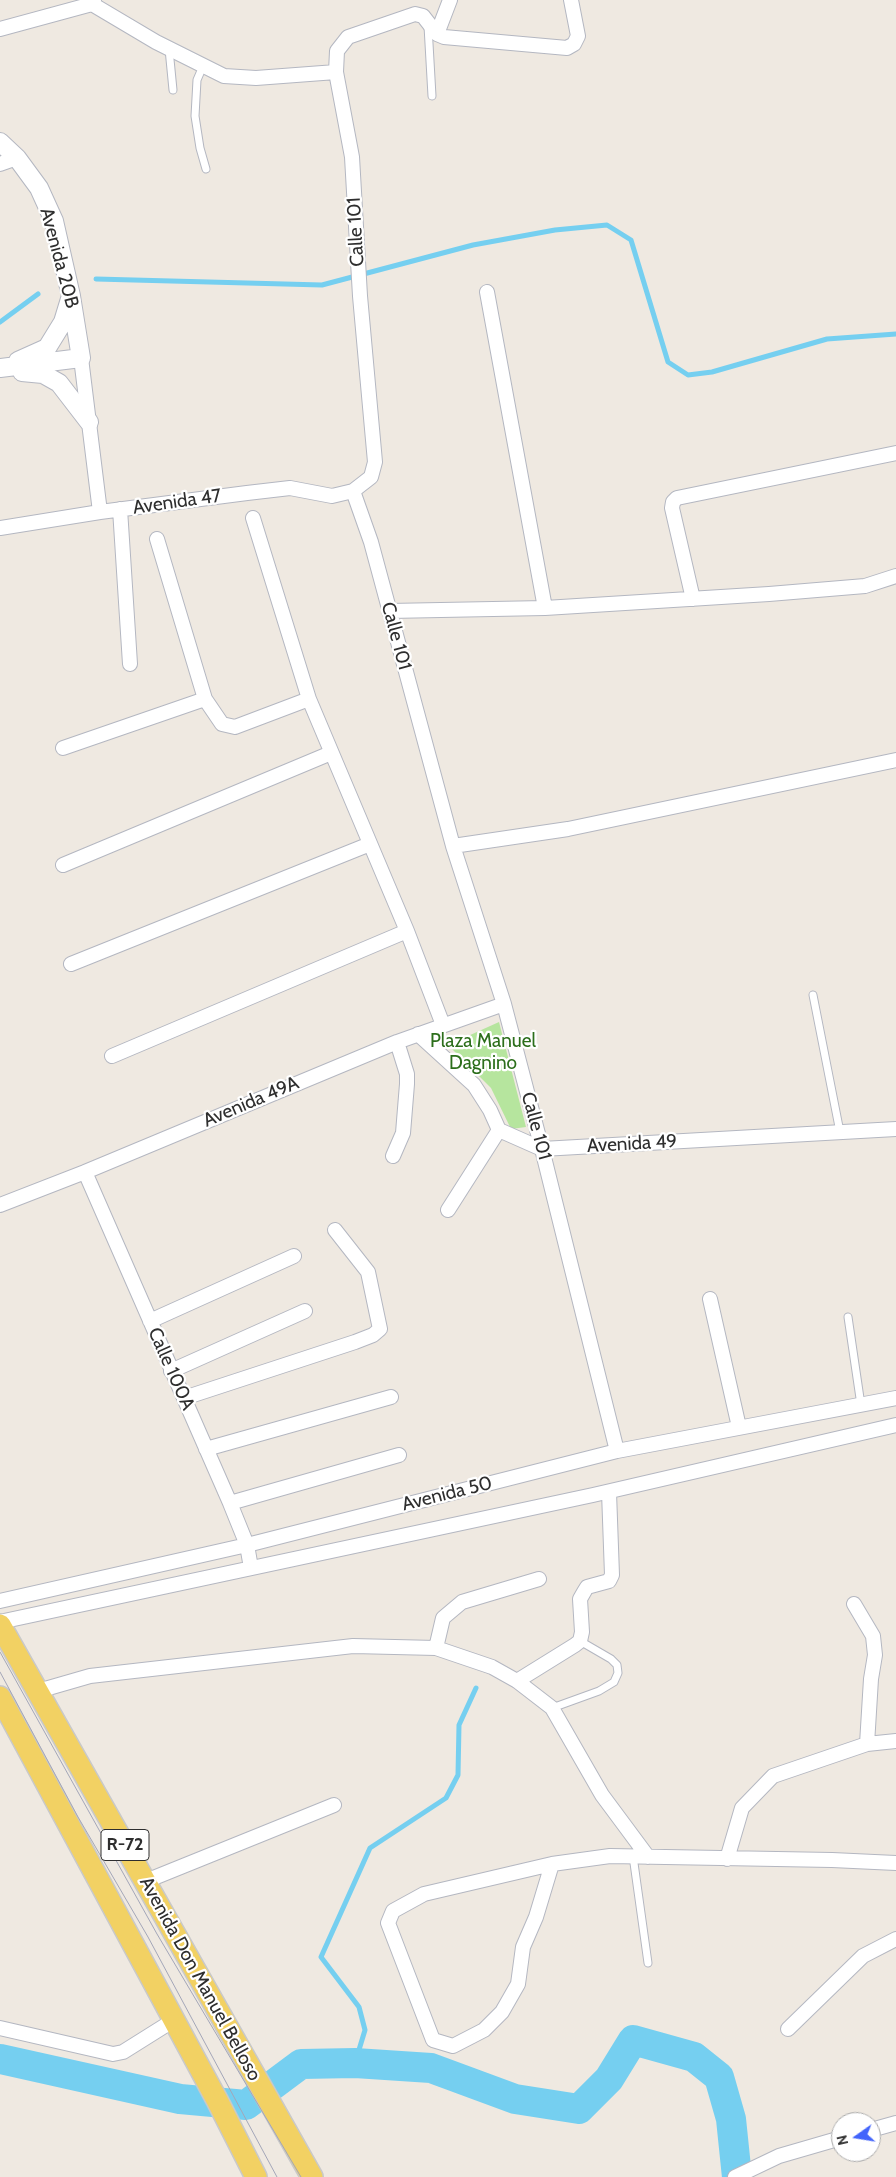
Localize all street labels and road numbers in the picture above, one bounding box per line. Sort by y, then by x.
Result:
street label: Calle 101 [343,197,369,267]
street label: Avenida 20B [35,205,83,311]
street label: Avenida 47 [131,485,223,519]
street label: Calle 101 [376,600,416,672]
street label: Avenida 49A [200,1072,302,1132]
street label: Calle 101 [516,1090,556,1162]
street label: Avenida 49 [586,1130,678,1158]
street label: Calle 100A [143,1324,199,1414]
street label: Avenida 50 [400,1472,494,1516]
road number: R-72 [101,1830,149,1860]
street label: Avenida Don Manuel Belloso [134,1873,266,2085]

